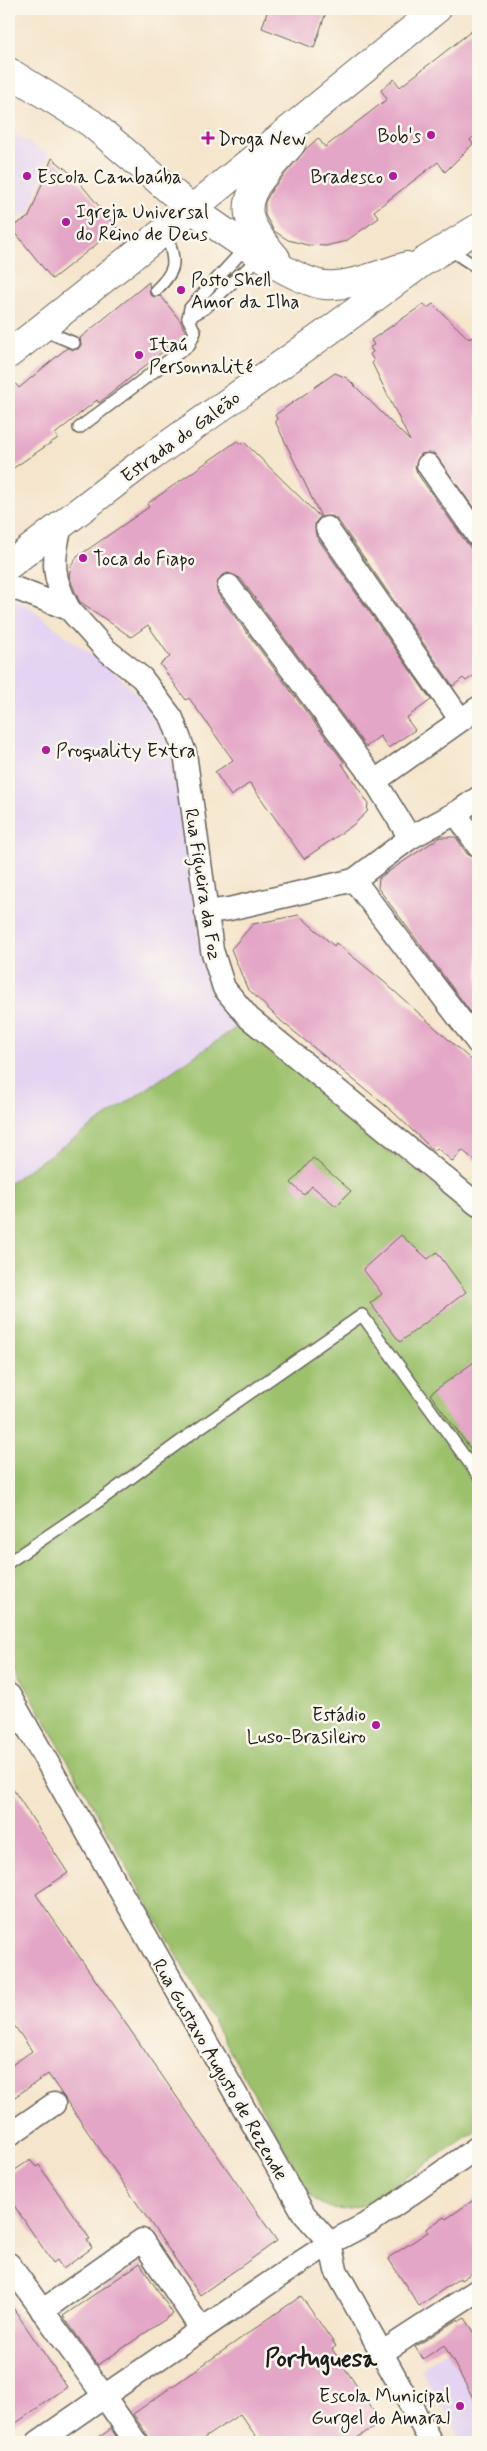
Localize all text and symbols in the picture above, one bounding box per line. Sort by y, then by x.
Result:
place label: Bob's [378,124,422,149]
place label: Droga New [218,127,306,153]
marker: Bob's [425,129,437,141]
marker: Droga New [202,132,214,144]
place label: Escola Cambaúba [37,165,182,190]
place label: Bradesco [310,165,383,190]
marker: Escola Cambaúba [21,170,33,182]
marker: Bradesco [387,170,399,182]
place label: Igreja Universal do Reino de Deus [76,200,209,247]
marker: Igreja Universal do Reino de Deus [60,216,72,228]
place label: Posto Shell Amor da Ilha [191,268,300,315]
marker: Posto Shell Amor da Ilha [175,284,187,296]
place label: Itaú Personnalité [149,333,253,380]
marker: Itaú Personnalité [133,349,145,361]
street label: Estrada do Galeão [116,386,245,489]
place label: Toca do Fiapo [93,547,195,572]
marker: Toca do Fiapo [77,552,89,564]
place label: Proquality Extra [56,739,196,764]
marker: Proquality Extra [40,744,52,756]
street label: Rua Figueira da Foz [175,807,227,962]
place label: Estádio Luso-Brasileiro [247,1703,366,1750]
marker: Estádio Luso-Brasileiro [370,1719,382,1731]
street label: Rua Gustavo Augusto de Rezende [145,1955,293,2185]
district label: Portuguesa [265,2344,378,2376]
place label: Escola Municipal Gurgel do Amaral [311,2384,450,2433]
marker: Escola Municipal Gurgel do Amaral [454,2400,466,2412]

